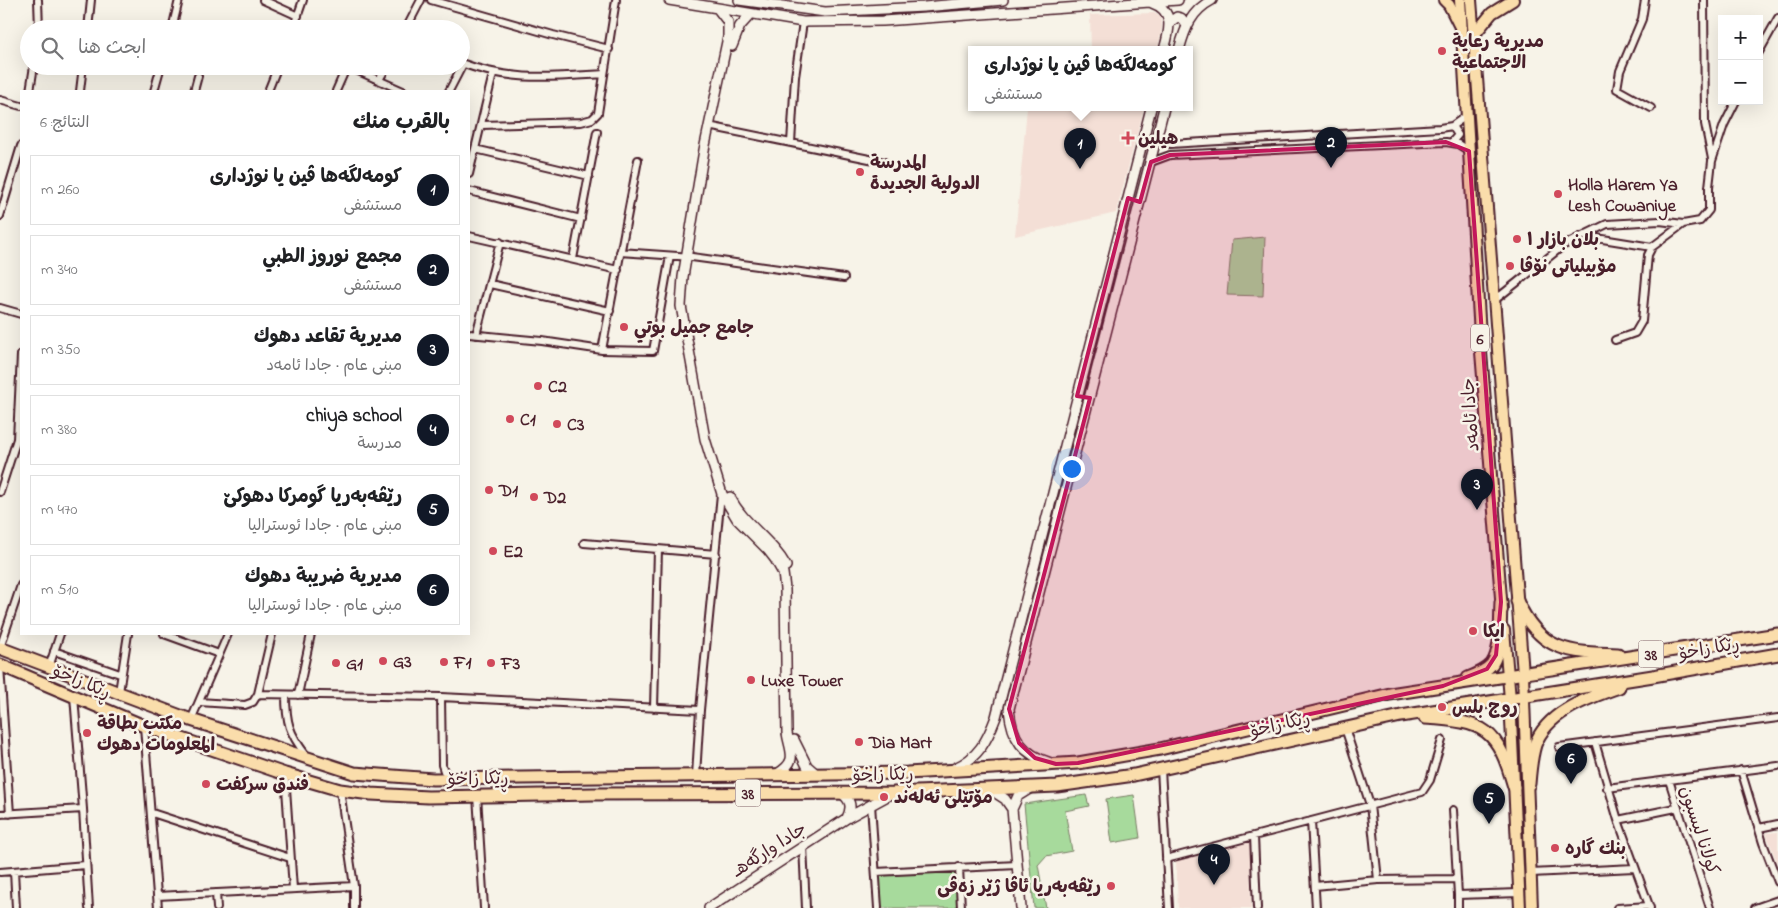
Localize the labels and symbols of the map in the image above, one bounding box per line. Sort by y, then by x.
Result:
place label: مديرية رعاية الاجتماعية [1452,30,1544,77]
marker: مديرية رعاية الاجتماعية [1436,45,1448,57]
place label: هيلين [1138,127,1179,153]
pin: 2 [1315,127,1347,168]
pin: 1 [1064,128,1096,169]
marker: هيلين [1122,132,1134,144]
place label: المدرسة الدولية الجديدة [870,151,980,198]
marker: المدرسة الدولية الجديدة [854,166,866,178]
place label: Holla Harem Ya Lesh Cowaniye [1568,173,1678,221]
marker: Holla Harem Ya Lesh Cowaniye [1552,188,1564,200]
place label: بلان بازار ١ [1527,228,1599,254]
marker: بلان بازار ١ [1511,233,1523,245]
place label: مۆبیلیاتی نۆڤا [1520,255,1617,281]
marker: مۆبیلیاتی نۆڤا [1504,260,1516,272]
place label: جامع جميل بوتي [634,316,754,343]
marker: جامع جميل بوتي [618,321,630,333]
road number: 6 [1471,324,1489,352]
place label: C2 [548,375,567,401]
street label: جادا ئامەد [1456,377,1488,453]
marker: C2 [532,380,544,392]
place label: C1 [520,408,536,434]
marker: C1 [504,413,516,425]
place label: C3 [567,413,585,439]
marker: C3 [551,418,563,430]
your location [1059,456,1085,482]
pin: 3 [1461,469,1493,510]
place label: D1 [498,479,518,505]
marker: D1 [483,484,495,496]
place label: D2 [543,486,566,512]
marker: D2 [528,491,540,503]
place label: E2 [503,540,523,566]
marker: E2 [487,545,499,557]
place label: ايكا [1483,620,1505,646]
marker: ايكا [1467,625,1479,637]
street label: ڕێکا زاخۆ [1675,632,1742,668]
road number: 38 [1638,641,1664,668]
place label: G3 [393,650,412,676]
place label: F1 [453,651,472,677]
place label: G1 [346,652,363,678]
place label: F3 [500,652,521,678]
marker: G3 [377,655,389,667]
marker: F1 [438,656,450,668]
marker: G1 [330,657,342,669]
marker: F3 [485,657,497,669]
street label: ڕێکا زاخۆ [46,658,114,707]
place label: Luxe Tower [761,669,843,695]
marker: Luxe Tower [745,674,757,686]
place label: روج بلس [1452,696,1518,722]
marker: روج بلس [1436,701,1448,713]
street label: ڕێکا زاخۆ [1246,706,1313,746]
place label: مكتب بطاقة المعلومات دهوك [97,712,215,759]
marker: مكتب بطاقة المعلومات دهوك [81,727,93,739]
place label: Dia Mart [868,731,933,757]
marker: Dia Mart [853,736,865,748]
pin: 6 [1555,743,1587,784]
street label: ڕێکا زاخۆ [850,762,914,790]
street label: ڕێکا زاخۆ [445,766,509,794]
place label: فندق سركفت [216,773,309,799]
marker: فندق سركفت [200,778,212,790]
road number: 38 [736,780,760,806]
pin: 5 [1473,783,1505,824]
street label: كولانا ليسبون [1672,783,1725,879]
place label: مۆتێلی ئەلەند [894,786,993,812]
marker: مۆتێلی ئەلەند [878,791,890,803]
street label: جادا وارگه‌هـ [727,817,813,885]
place label: بنك گاره [1565,837,1626,863]
marker: بنك گاره [1549,842,1561,854]
pin: 4 [1198,844,1230,885]
place label: رێڤەبەریا ئاڤا ژێر زەڤی [937,875,1101,901]
marker: رێڤەبەریا ئاڤا ژێر زەڤی [1105,880,1117,892]

